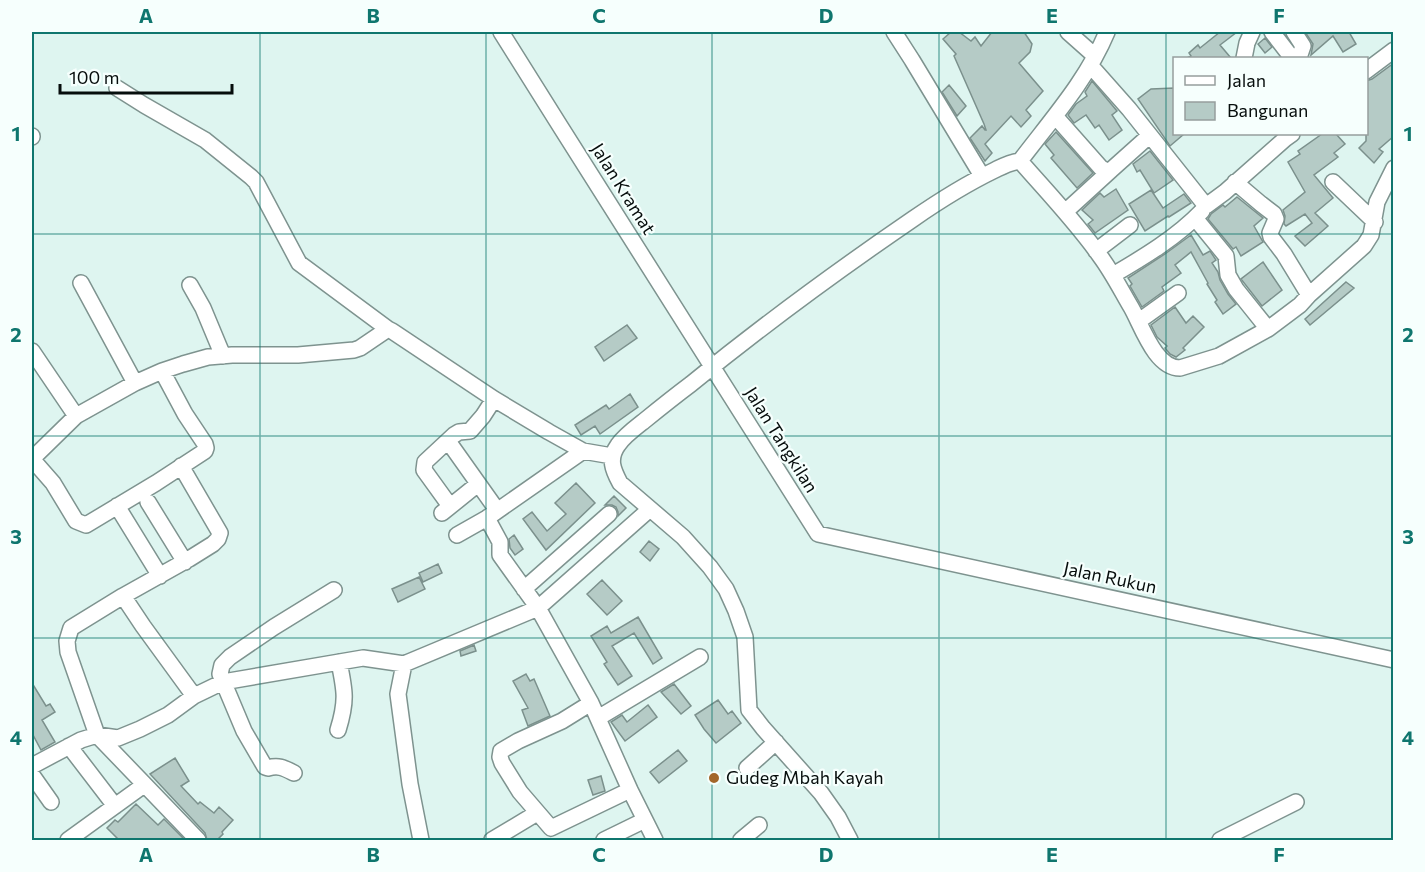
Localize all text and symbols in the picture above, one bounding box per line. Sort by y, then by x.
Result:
text: A [139,3,153,27]
text: B [366,3,380,27]
text: C [592,3,606,27]
text: D [819,3,833,27]
text: E [1046,3,1058,27]
text: F [1273,3,1285,27]
scale bar [60,57,232,95]
legend [1173,57,1368,135]
text: 100 m [69,66,119,88]
text: Jalan [1227,69,1266,91]
text: Bangunan [1227,99,1308,121]
text: 1 [11,121,21,145]
text: 1 [1403,121,1413,145]
street label: Jalan Kramat [587,139,661,238]
text: 2 [10,322,22,346]
text: 2 [1402,322,1414,346]
street label: Jalan Tangkilan [741,383,823,496]
text: 3 [10,524,22,548]
text: 3 [1402,524,1414,548]
street label: Jalan Rukun [1062,556,1159,598]
text: 4 [10,725,22,749]
text: 4 [1402,725,1414,749]
place label: Gudeg Mbah Kayah [726,766,884,788]
marker: Gudeg Mbah Kayah [707,771,721,785]
text: A [139,842,153,866]
text: B [366,842,380,866]
text: C [592,842,606,866]
text: D [819,842,833,866]
text: E [1046,842,1058,866]
text: F [1273,842,1285,866]

